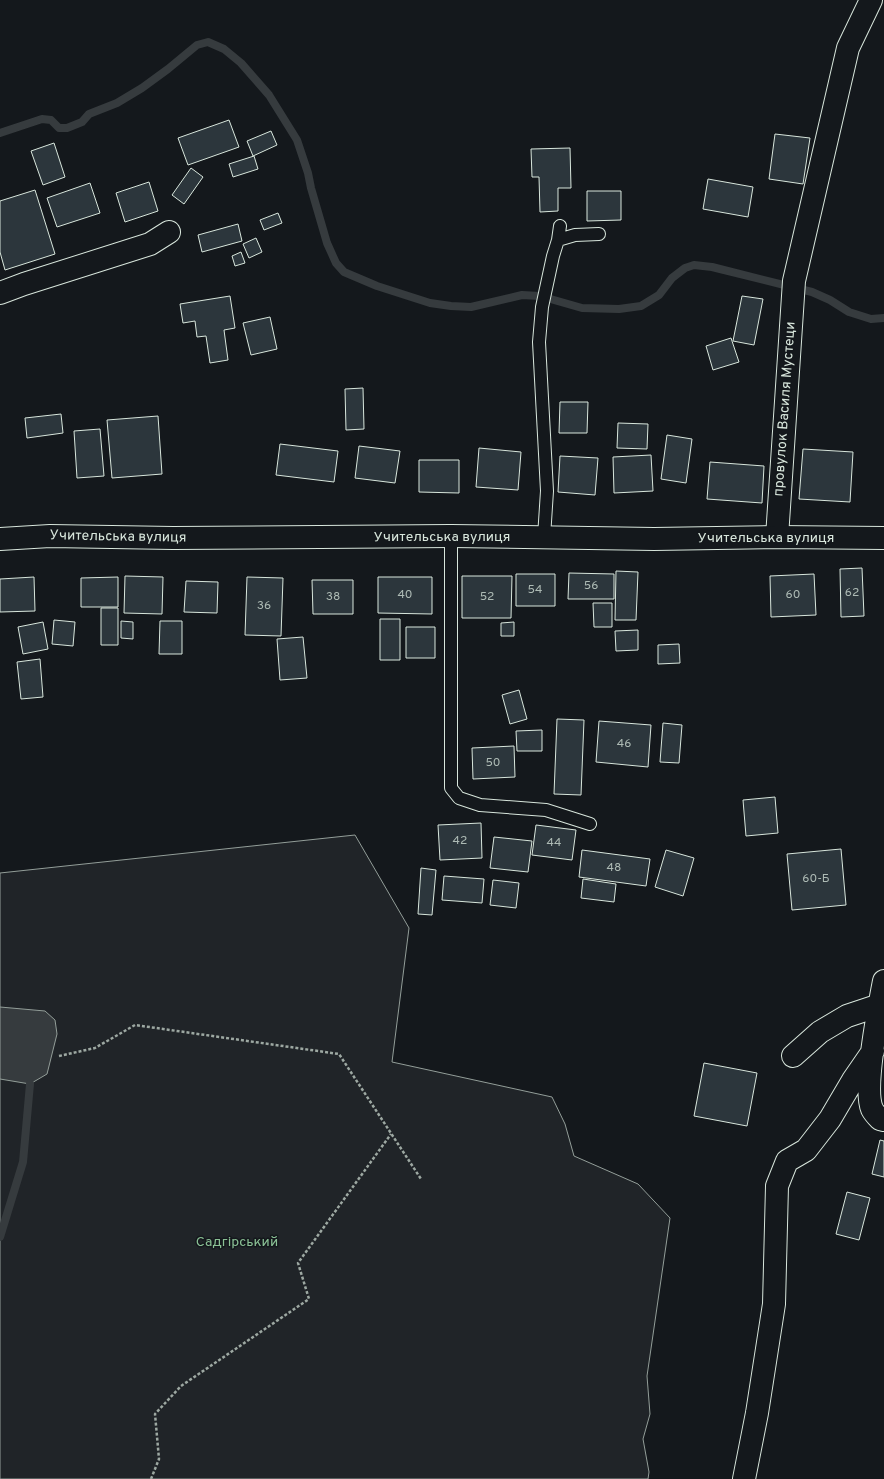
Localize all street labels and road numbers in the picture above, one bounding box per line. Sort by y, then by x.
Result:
street label: провулок Василя Мустеци [770,321,800,497]
street label: Учительська вулиця [49,527,187,547]
street label: Учительська вулиця [374,529,510,546]
street label: Учительська вулиця [698,530,834,547]

